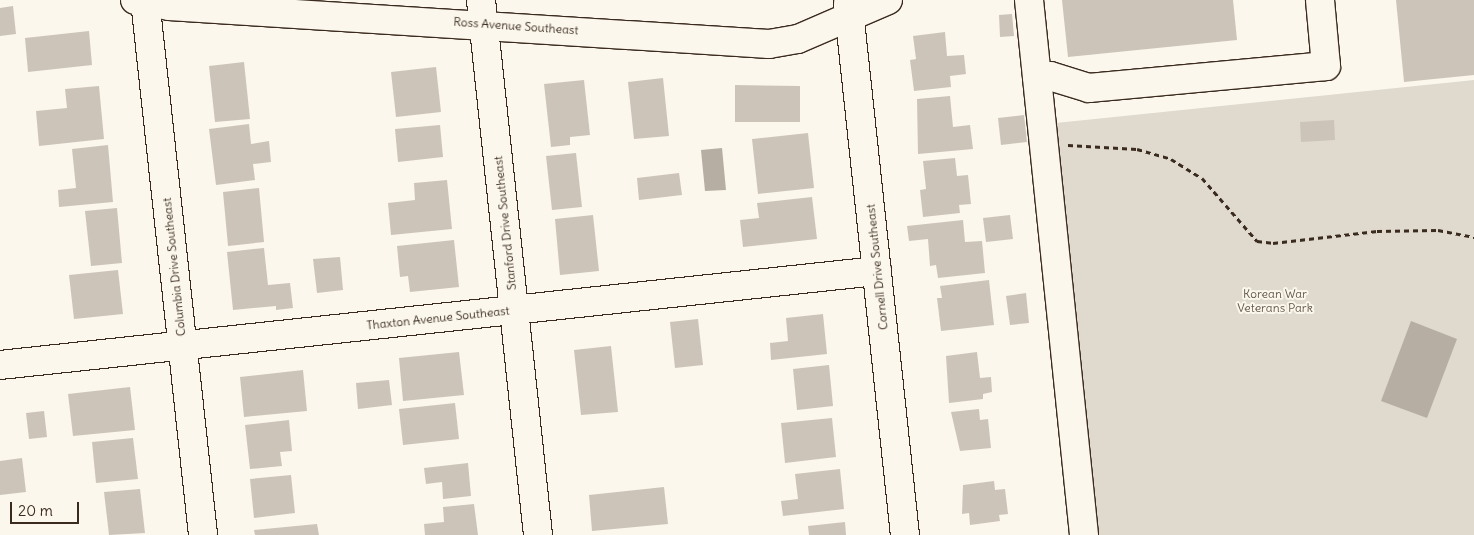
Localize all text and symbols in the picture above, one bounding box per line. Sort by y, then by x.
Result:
street label: Ross Avenue Southeast [453,14,579,38]
street label: Stanford Drive Southeast [491,155,519,291]
street label: Columbia Drive Southeast [160,197,188,337]
street label: Cornell Drive Southeast [863,203,891,331]
park label: Korean War Veterans Park [1237,287,1313,315]
street label: Thaxton Avenue Southeast [366,303,510,333]
scale bar [12,492,81,524]
text: 20 m [18,501,53,520]

